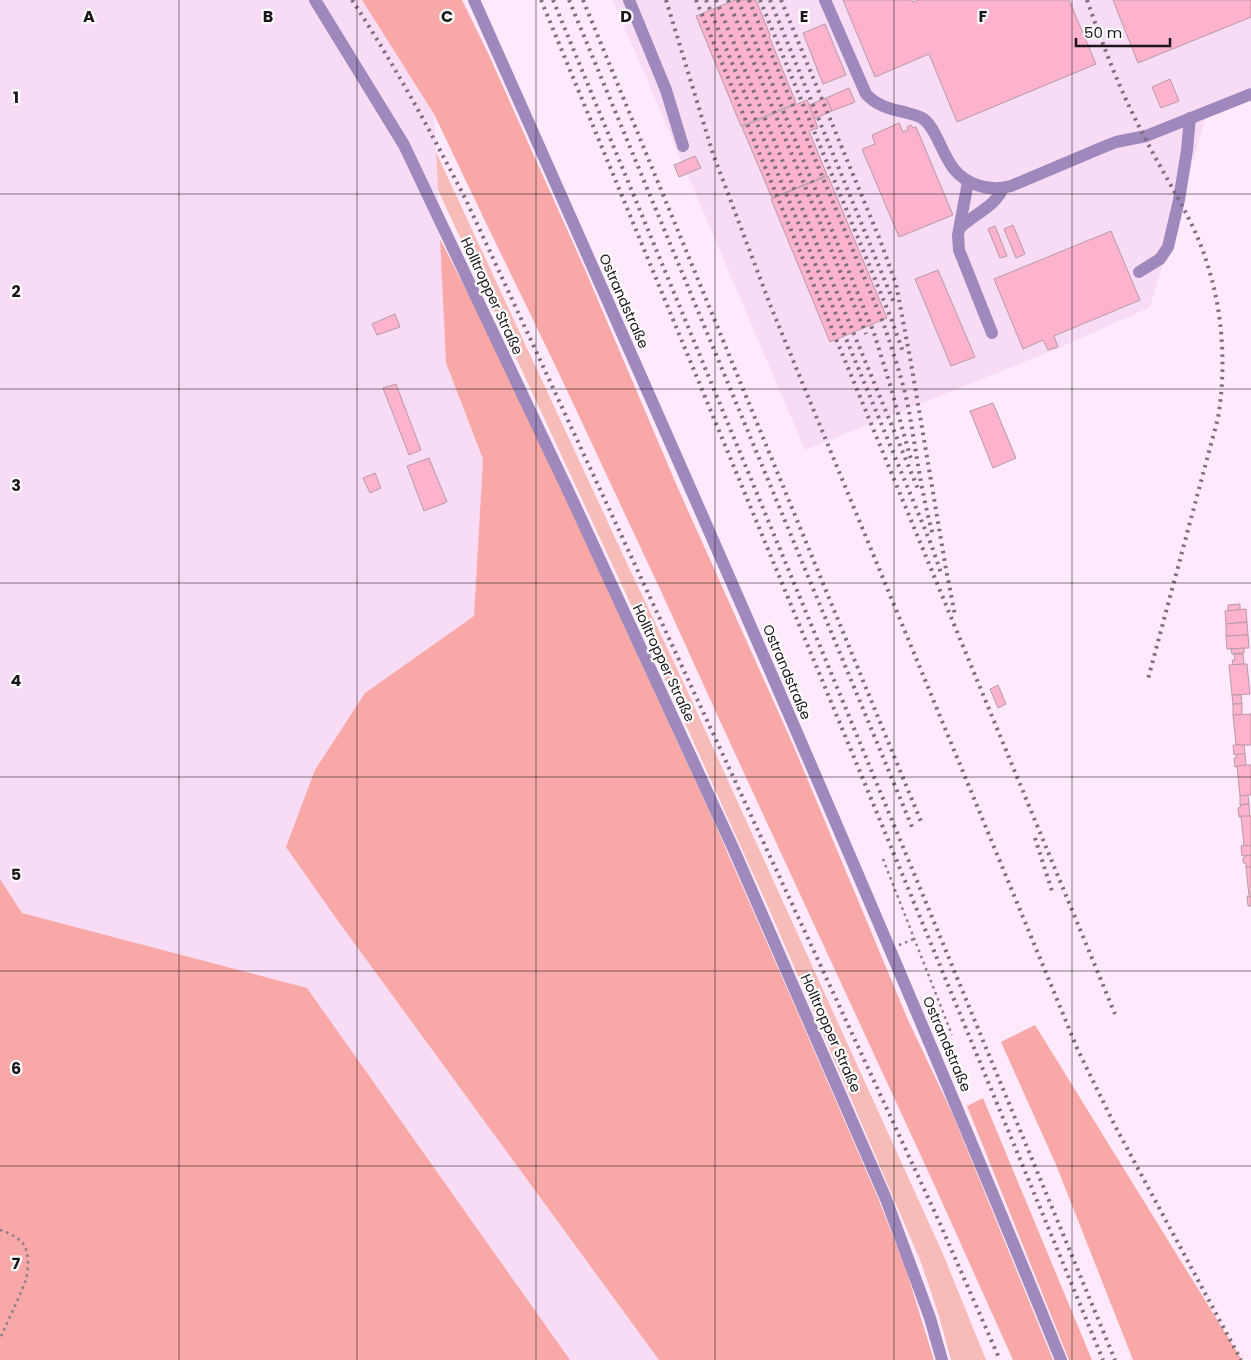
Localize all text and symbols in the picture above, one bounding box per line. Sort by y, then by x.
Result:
text: A [83,5,95,28]
text: B [263,5,273,28]
text: C [441,5,453,28]
text: D [620,5,632,28]
text: E [800,5,808,28]
text: F [979,5,988,28]
scale bar [1076,15,1170,47]
text: 50 m [1084,22,1122,43]
text: 1 [13,86,19,109]
street label: Holltropper Straße [456,234,528,358]
street label: Ostrandstraße [594,250,654,352]
text: 2 [11,280,21,303]
text: 3 [11,474,21,497]
street label: Holltropper Straße [628,601,700,725]
street label: Ostrandstraße [758,621,816,723]
text: 4 [11,669,22,692]
text: 5 [11,863,21,886]
street label: Holltropper Straße [796,971,866,1096]
street label: Ostrandstraße [918,993,976,1095]
text: 6 [11,1057,21,1080]
text: 7 [12,1252,21,1275]

